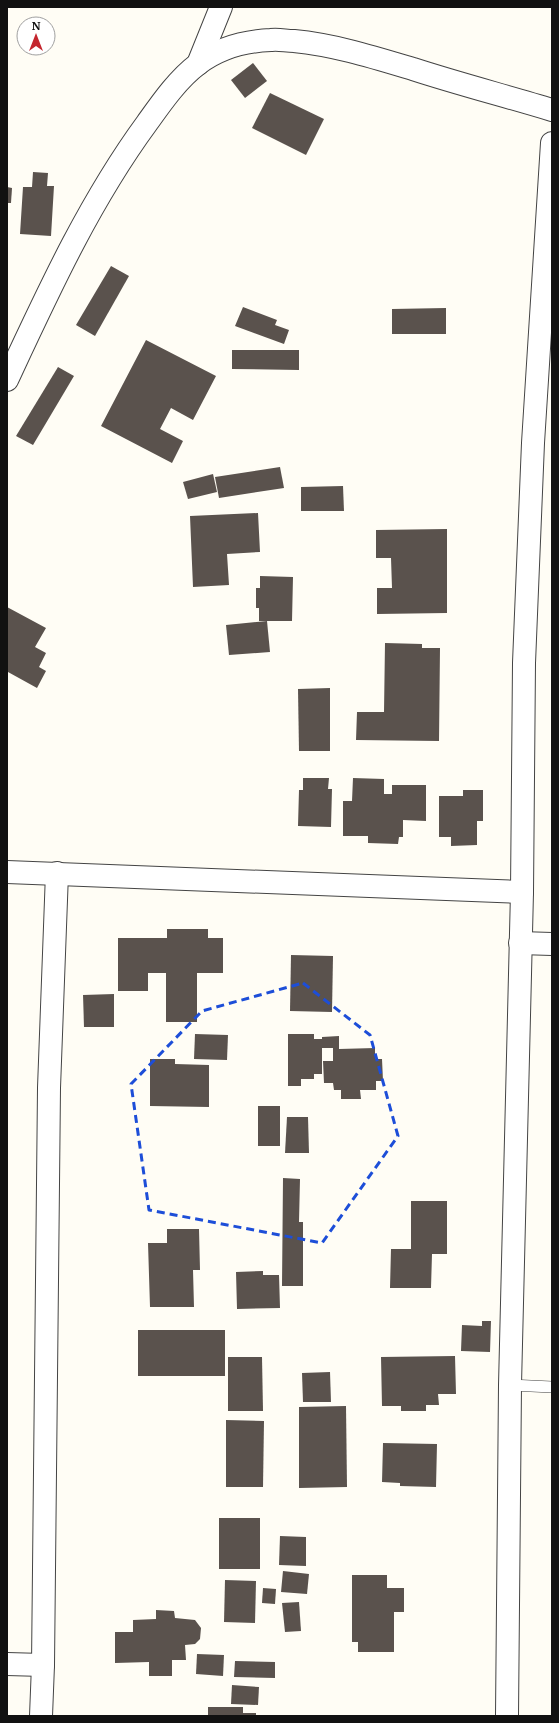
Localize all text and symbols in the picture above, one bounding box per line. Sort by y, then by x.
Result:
north arrow [16,16,56,56]
text: N [32,19,41,33]

